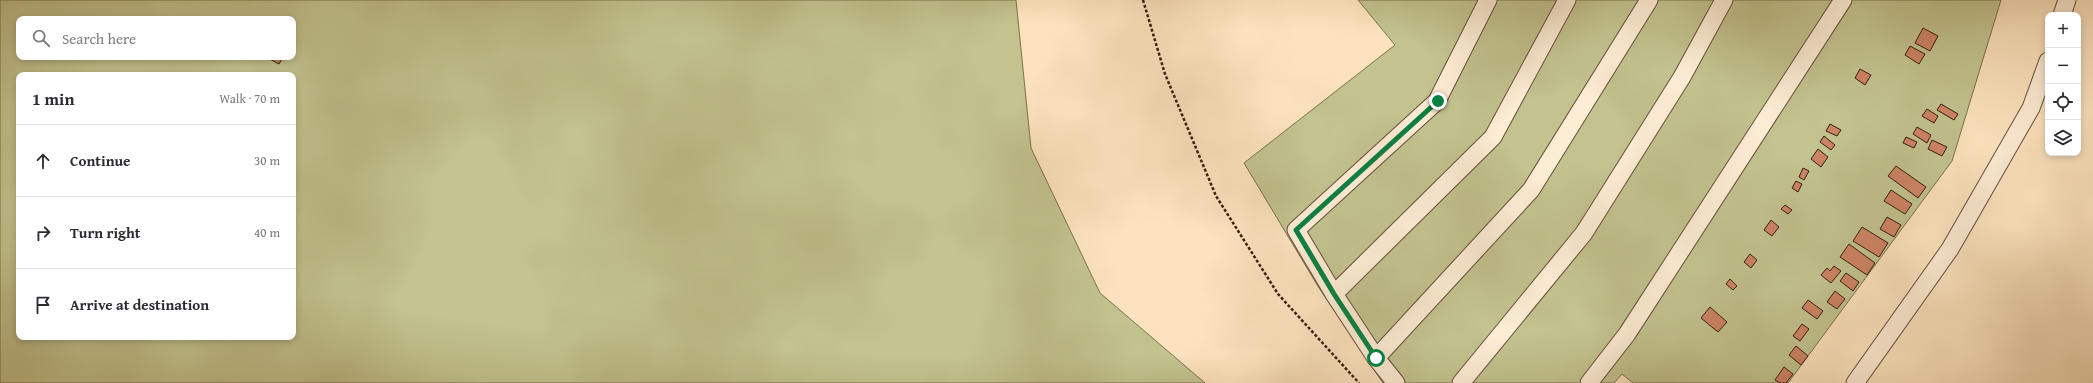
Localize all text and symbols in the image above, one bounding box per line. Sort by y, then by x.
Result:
map controls [2045,12,2081,156]
button: + [2045,12,2081,48]
search box [16,16,296,60]
icon: search [30,27,52,49]
text: Search here [62,28,136,49]
button: − [2045,48,2081,84]
button: locate [2045,84,2081,120]
text: 1 min [32,86,74,111]
text: Walk · 70 m [219,89,280,108]
route end [1429,92,1447,110]
button: layers [2045,120,2081,156]
icon: ahead [32,150,54,172]
text: Continue [70,150,131,171]
text: 30 m [254,151,280,170]
icon: right [32,222,54,244]
text: Turn right [70,222,141,243]
text: 40 m [254,223,280,242]
icon: arrive [32,294,54,316]
text: Arrive at destination [70,294,209,315]
route start [1367,349,1385,367]

